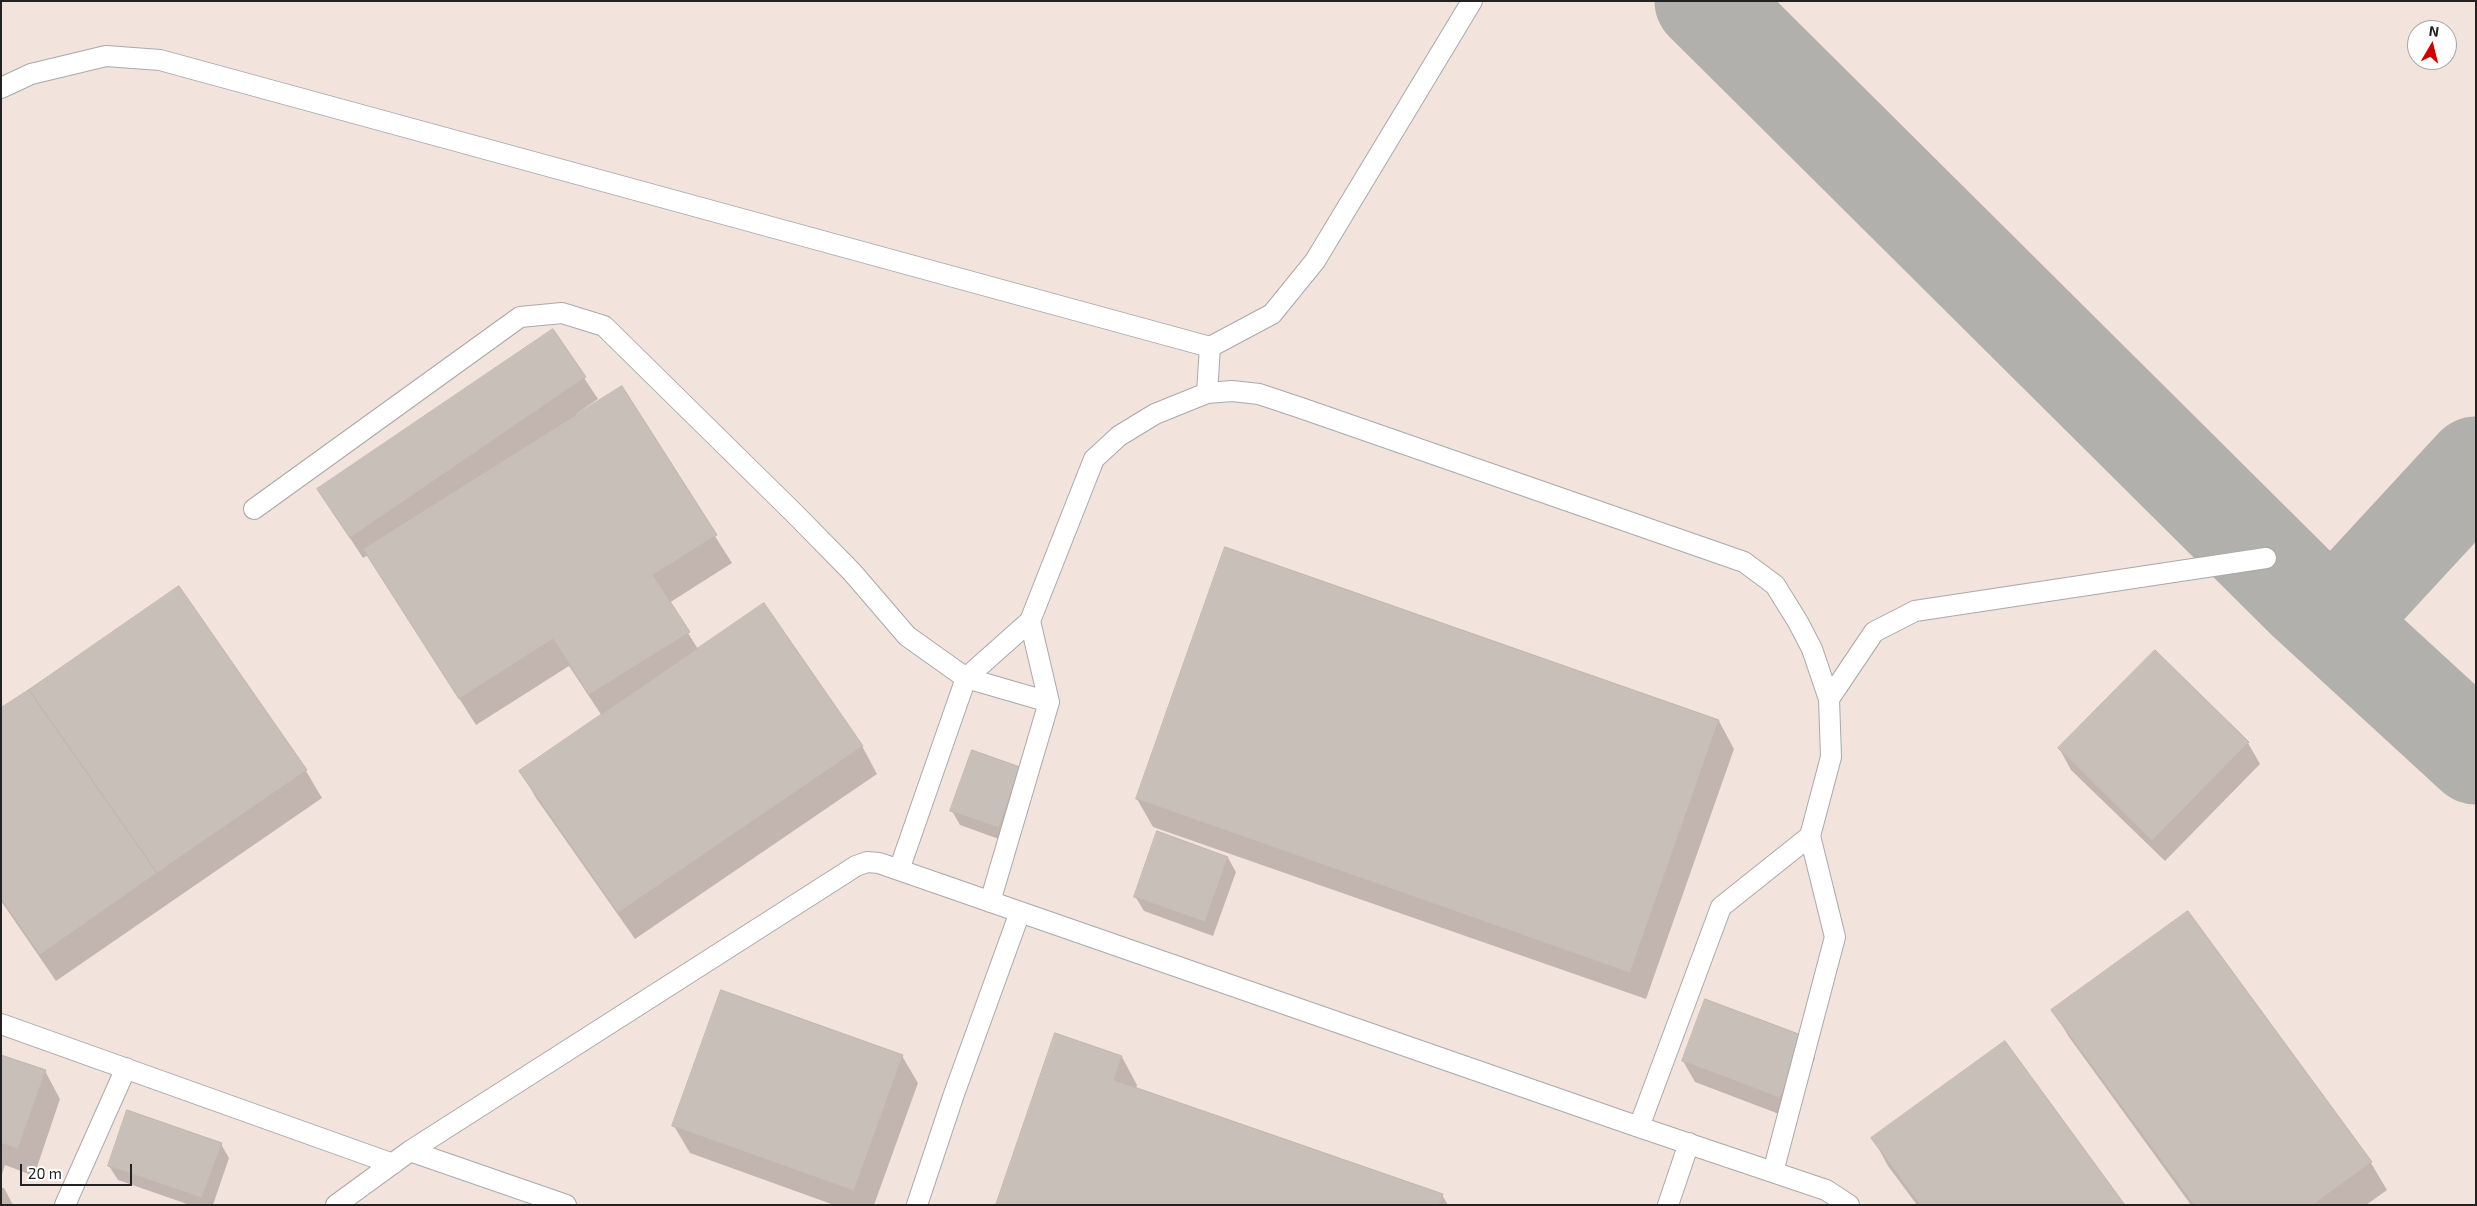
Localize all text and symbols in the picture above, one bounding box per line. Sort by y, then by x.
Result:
north arrow [2407,20,2457,70]
text: N [2428,22,2440,40]
scale bar [22,1154,135,1186]
text: 20 m [28,1164,62,1182]

